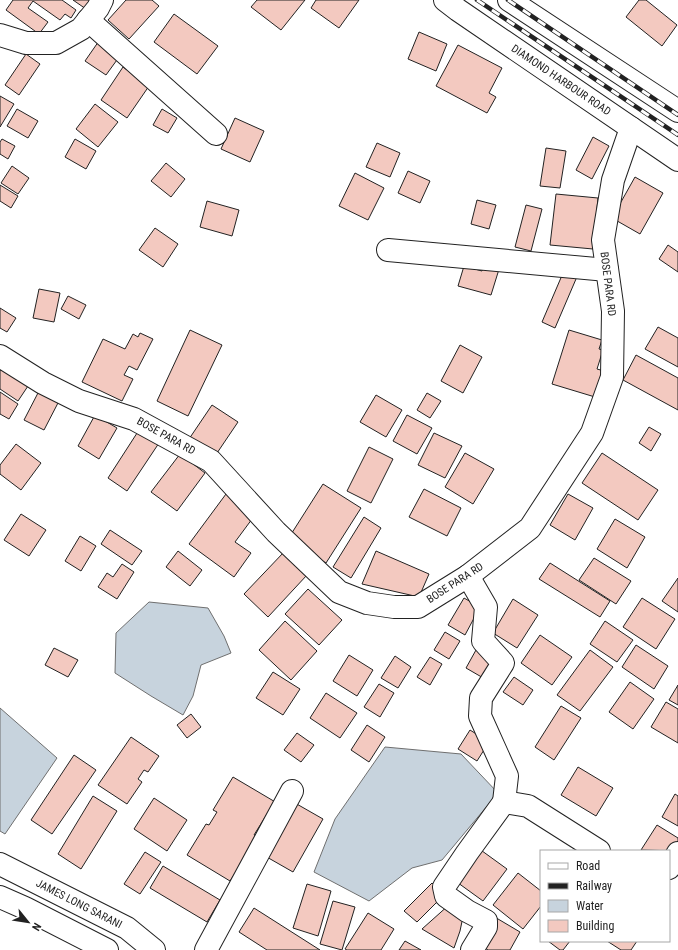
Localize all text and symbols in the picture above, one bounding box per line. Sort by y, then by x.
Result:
street label: DIAMOND HARBOUR ROAD [509,42,613,118]
street label: BOSE PARA RD [598,251,618,317]
street label: BOSE PARA RD [134,415,198,457]
street label: BOSE PARA RD [424,560,486,606]
legend [540,850,670,942]
text: Road [576,859,600,873]
street label: JAMES LONG SARANI [34,877,124,931]
text: Railway [576,879,612,893]
text: Water [576,899,604,913]
north arrow [8,902,48,942]
text: Building [576,919,614,933]

